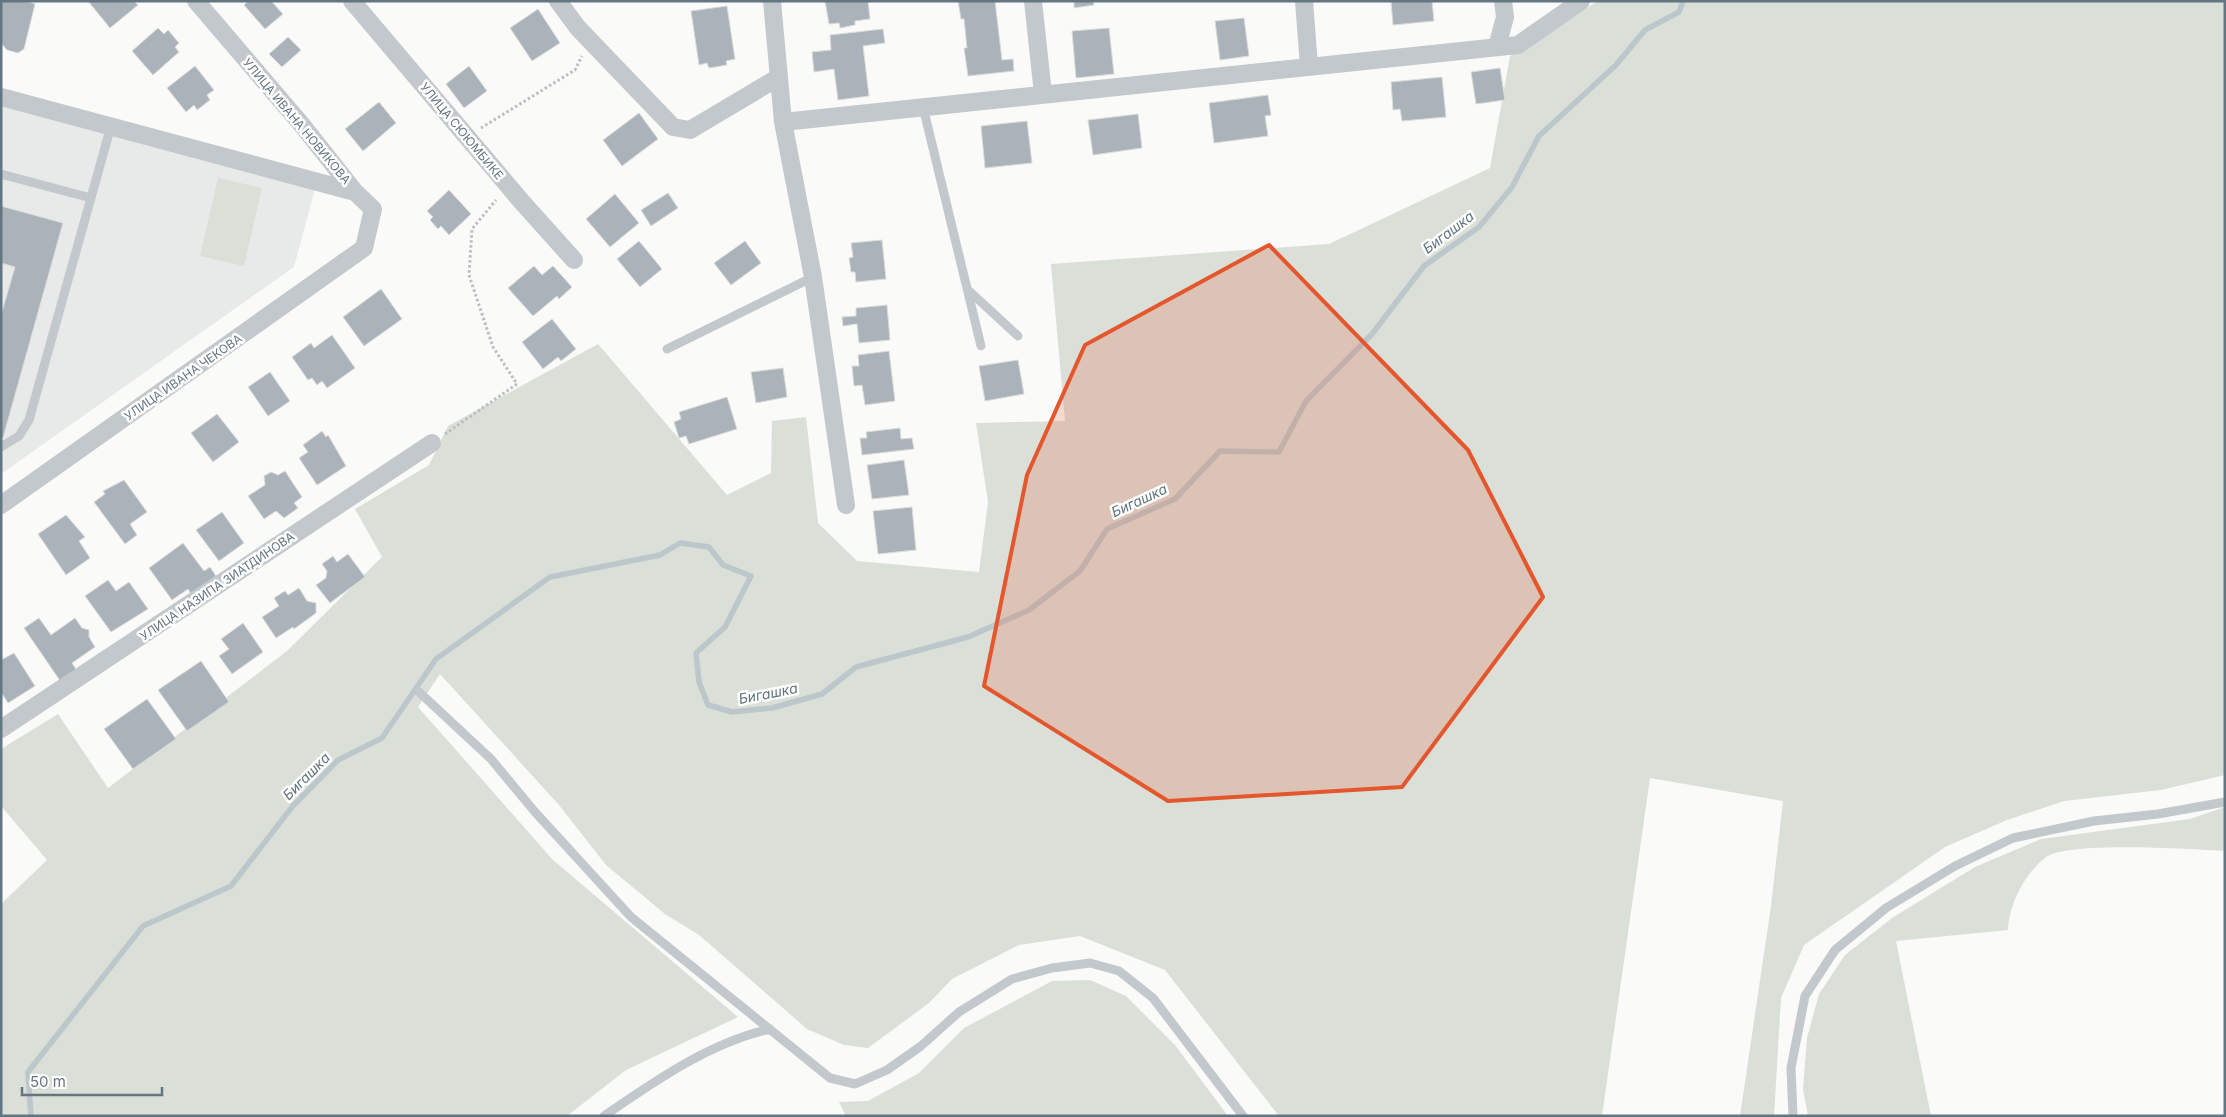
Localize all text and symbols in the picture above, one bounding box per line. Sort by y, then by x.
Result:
street label: УЛИЦА ИВАНА НОВИКОВА [240,55,354,187]
street label: УЛИЦА СЮЮМБИКЕ [417,79,507,183]
water label: Бигашка [1419,207,1477,257]
street label: УЛИЦА ИВАНА ЧЕКОВА [121,331,245,423]
water label: Бигашка [1108,480,1170,520]
street label: УЛИЦА НАЗИПА ЗИАТДИНОВА [137,529,297,643]
water label: Бигашка [737,679,799,707]
water label: Бигашка [279,749,333,803]
scale bar [22,1064,162,1096]
text: 50 m [30,1072,66,1091]

